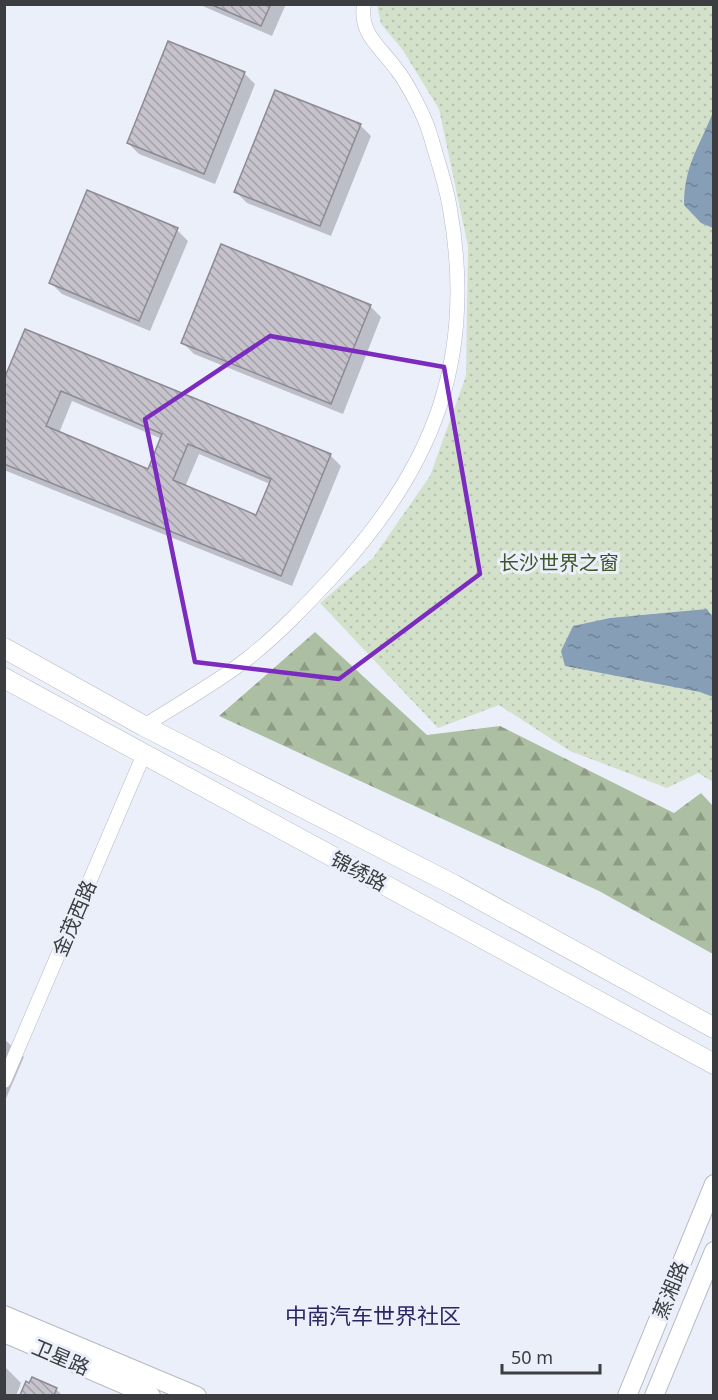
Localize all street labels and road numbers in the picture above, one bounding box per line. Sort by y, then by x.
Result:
street label: 锦绣路 [326,845,392,897]
street label: 金茂西路 [46,876,102,960]
street label: 蒸湘路 [646,1257,694,1323]
street label: 卫星路 [28,1333,94,1381]

